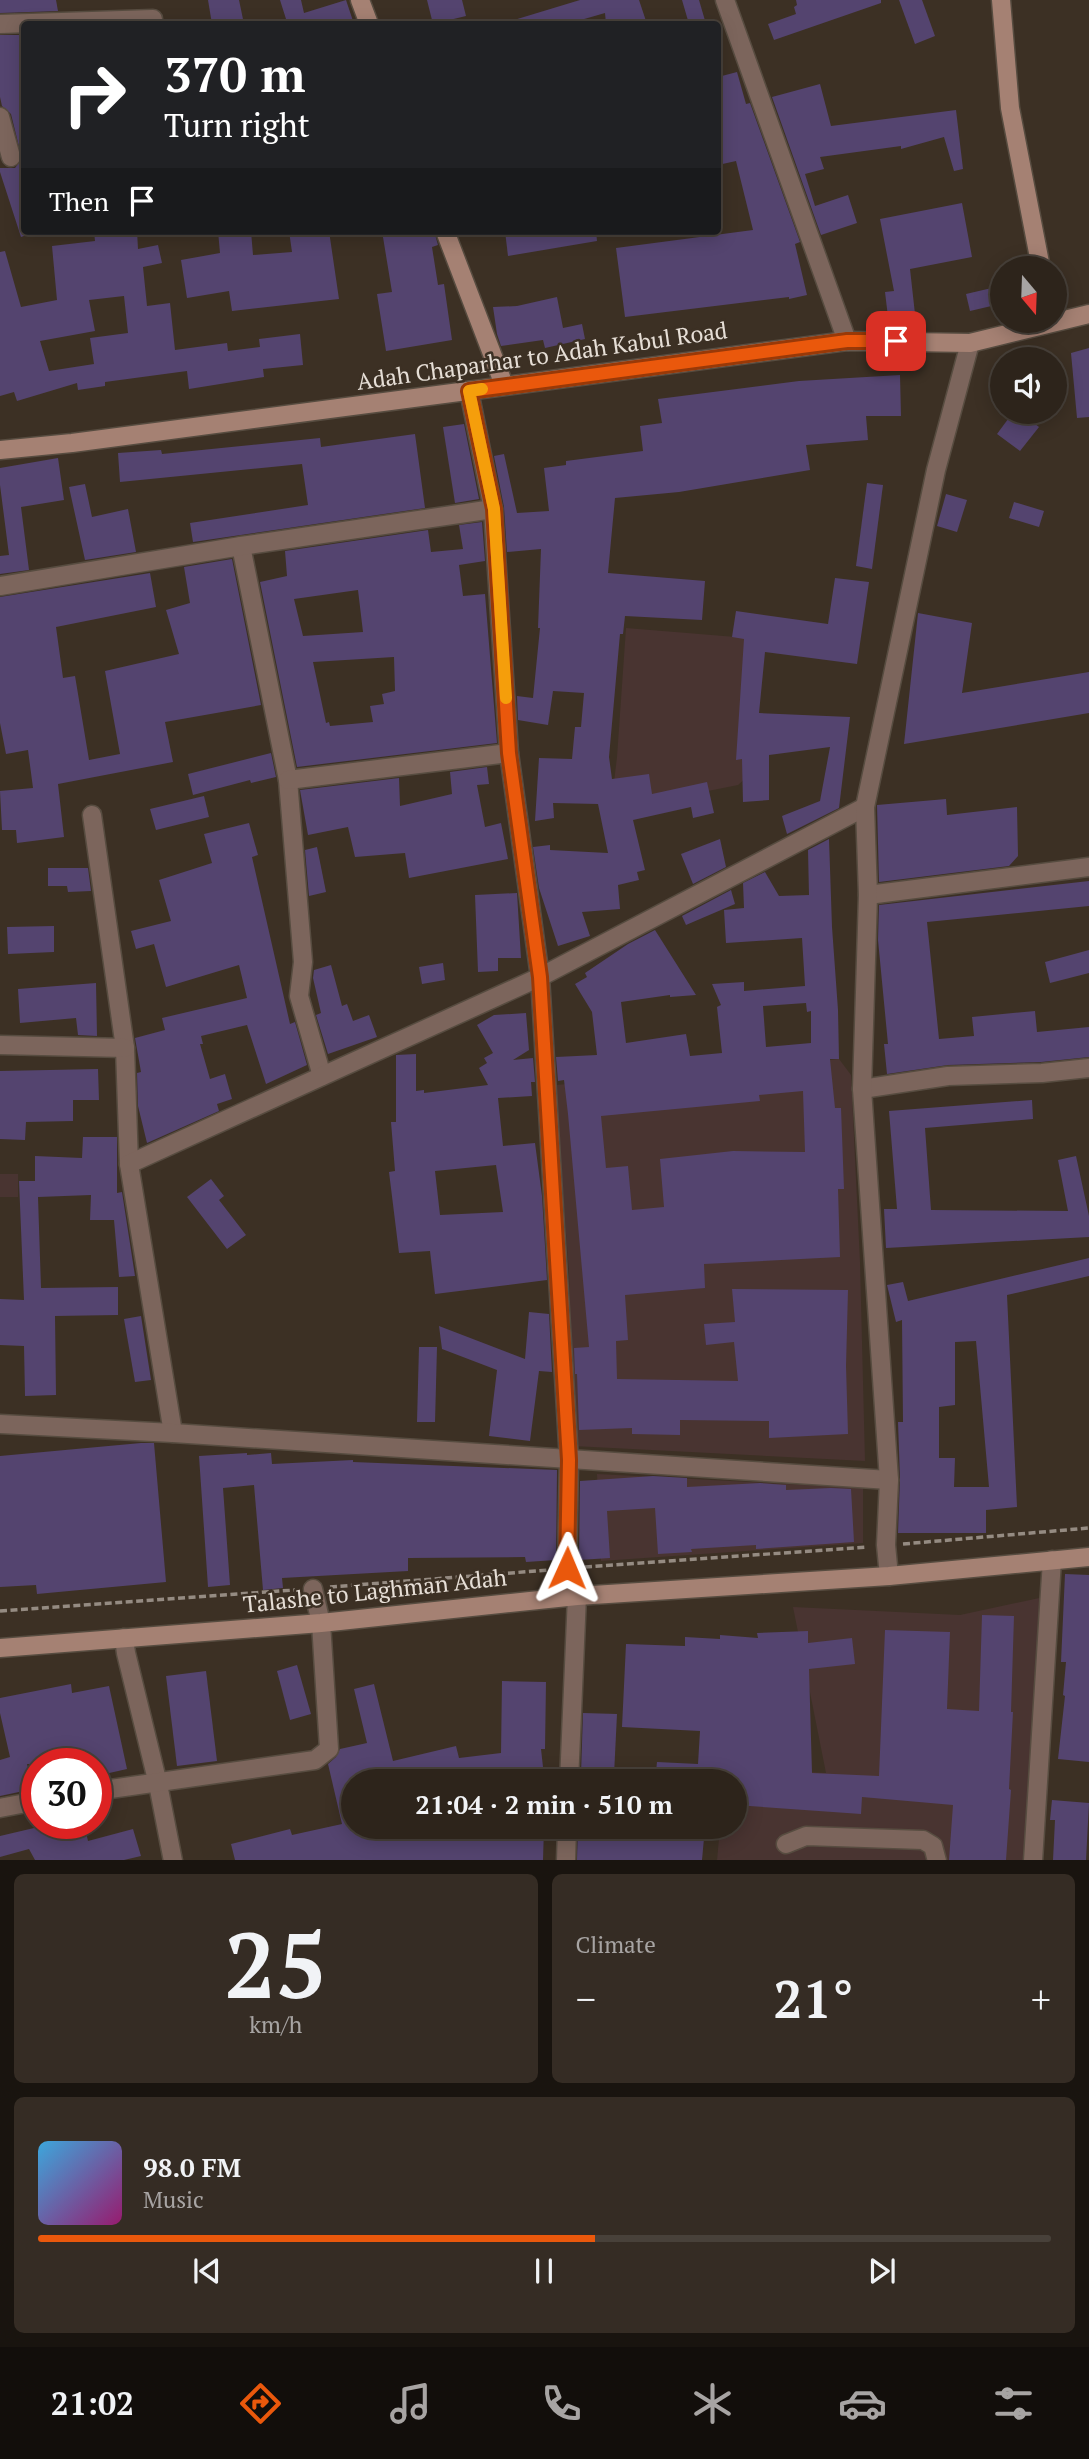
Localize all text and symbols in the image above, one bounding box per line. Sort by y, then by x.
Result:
text: 370 m [164,41,306,106]
icon: right [49,49,140,140]
text: Turn right [164,104,310,146]
icon: arrive [123,182,161,220]
text: Then [49,184,109,218]
north arrow [990,256,1068,332]
map controls [990,256,1067,424]
pin [866,311,926,371]
street label: Adah Chaparhar to Adah Kabul Road [355,314,729,397]
icon: arrive [877,322,915,360]
button: sound [990,347,1067,424]
position arrow [530,1531,604,1605]
street label: Talashe to Laghman Adah [242,1561,509,1620]
speed limit sign: 30 [21,1748,112,1839]
text: 21:04 · 2 min · 510 m [415,1787,673,1821]
text: 25 [224,1903,327,2024]
text: Climate [576,1929,656,1960]
text: 21° [773,1964,853,2033]
text: − [576,1974,596,2024]
text: + [1031,1974,1051,2024]
text: km/h [249,2009,302,2040]
text: 98.0 FM [143,2150,241,2184]
text: Music [143,2184,204,2215]
icon: previous [188,2252,226,2290]
icon: pause [525,2252,563,2290]
icon: next [863,2252,901,2290]
icon: directions [236,2379,285,2428]
icon: music [386,2379,435,2428]
icon: phone [537,2379,586,2428]
icon: climate [688,2379,737,2428]
icon: car [838,2379,887,2428]
icon: filters [989,2379,1038,2428]
text: 21:02 [51,2382,134,2424]

